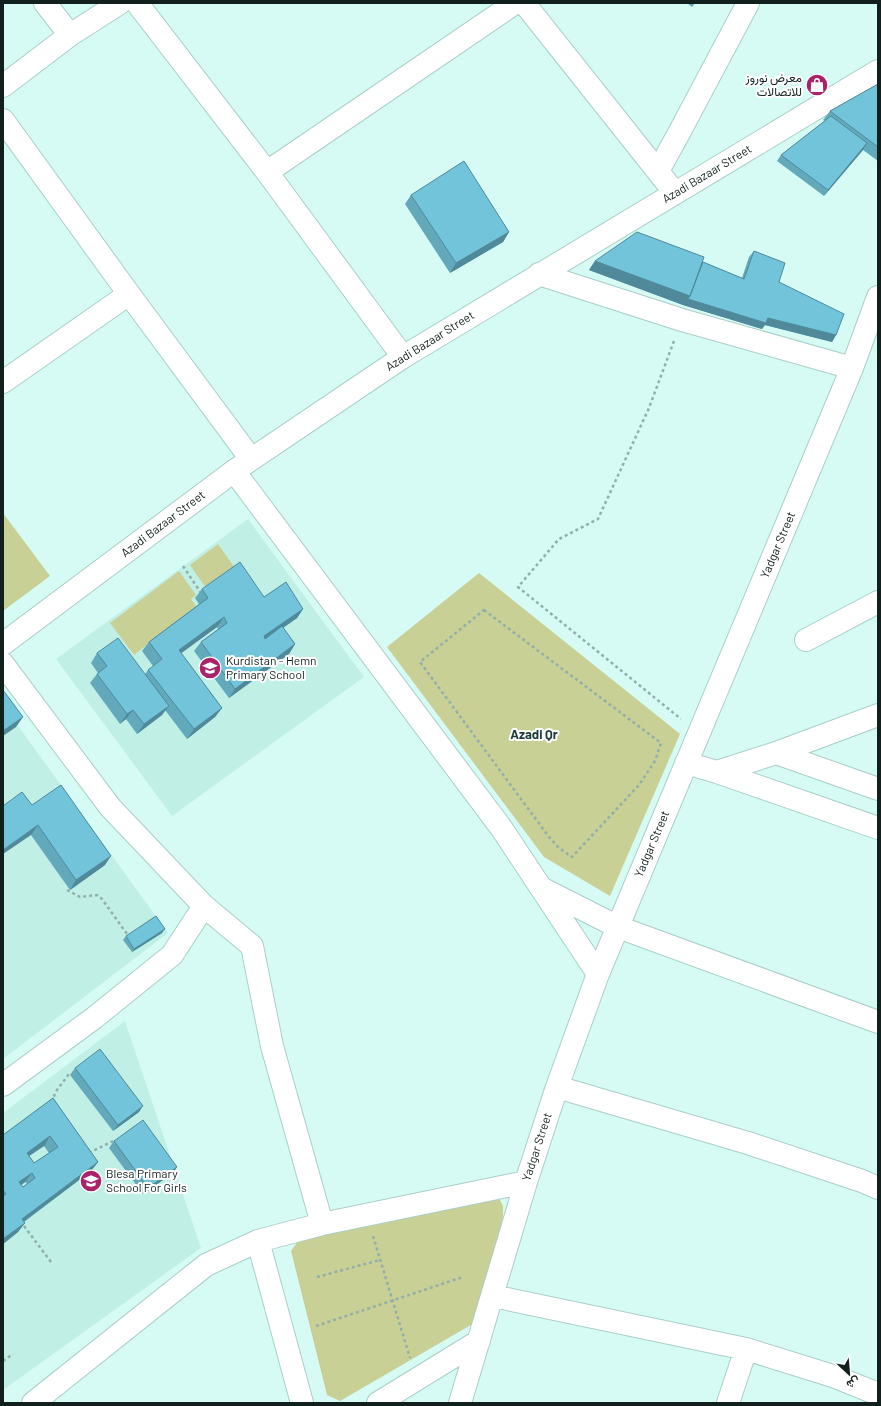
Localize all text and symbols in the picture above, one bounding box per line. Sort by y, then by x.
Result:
place label: معرض نوروز للاتصالات [745,70,802,98]
shop icon: معرض نوروز للاتصالات [804,72,830,98]
street label: Azadi Bazaar Street [659,141,754,205]
street label: Azadi Bazaar Street [383,307,476,373]
street label: Azadi Bazaar Street [118,487,207,559]
street label: Yadgar Street [757,509,797,580]
place label: Kurdistan - Hemn Primary School [226,653,317,681]
school or university icon: Kurdistan - Hemn Primary School [197,655,223,681]
district label: Azadi Qr [510,726,558,742]
street label: Yadgar Street [631,808,671,879]
street label: Yadgar Street [518,1111,554,1183]
place label: Blesa Primary School For Girls [106,1166,187,1194]
school or university icon: Blesa Primary School For Girls [78,1168,104,1194]
north arrow [829,1354,869,1394]
text: ش [844,1374,862,1392]

